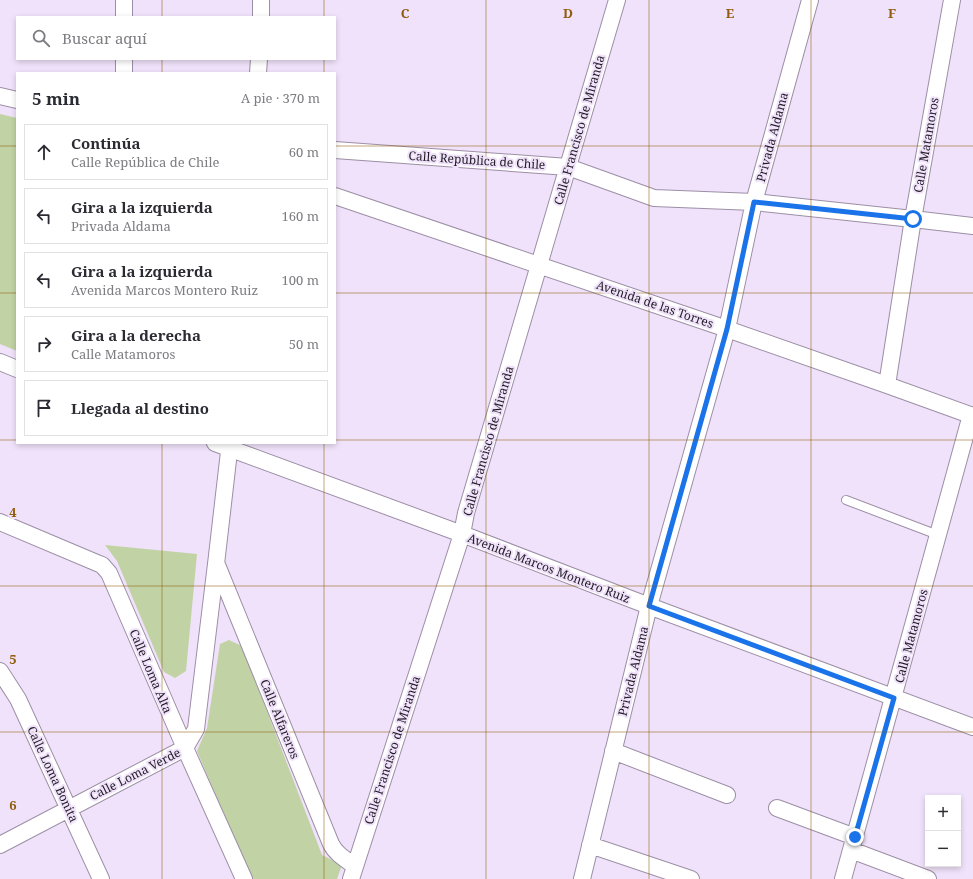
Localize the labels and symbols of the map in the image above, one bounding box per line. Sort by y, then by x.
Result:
text: C [401,4,410,22]
text: D [563,4,573,22]
text: E [726,4,735,22]
text: F [888,4,896,22]
street label: Calle Francisco de Miranda [549,53,609,207]
street label: Privada Aldama [752,90,792,184]
street label: Calle Matamoros [909,96,943,194]
street label: Calle República de Chile [408,147,546,173]
route start [904,210,922,228]
street label: Avenida de las Torres [594,276,716,332]
street label: Calle Francisco de Miranda [458,364,518,518]
text: 4 [9,503,17,521]
street label: Avenida Marcos Montero Ruiz [465,529,633,607]
street label: Calle Matamoros [890,587,932,685]
street label: Privada Aldama [614,624,652,718]
street label: Calle Loma Alta [126,626,176,716]
text: 5 [9,650,17,668]
street label: Calle Francisco de Miranda [360,673,424,826]
street label: Calle Alfareros [256,677,304,761]
street label: Calle Loma Bonita [23,723,83,825]
street label: Calle Loma Verde [87,744,183,804]
text: 6 [9,796,17,814]
route end [846,828,864,846]

